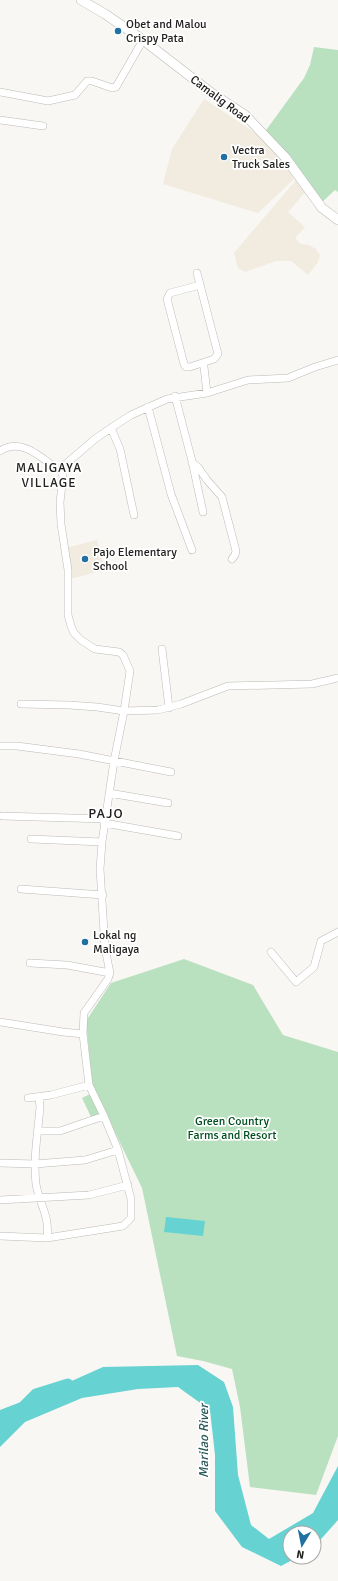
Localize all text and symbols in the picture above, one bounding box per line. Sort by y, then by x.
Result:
place label: Obet and Malou Crispy Pata [126,17,207,46]
marker: Obet and Malou Crispy Pata [113,26,123,36]
street label: Camalig Road [187,72,252,127]
place label: Vectra Truck Sales [232,143,290,172]
marker: Vectra Truck Sales [219,152,229,162]
district label: MALIGAYA VILLAGE [16,460,82,491]
place label: Pajo Elementary School [93,545,177,574]
marker: Pajo Elementary School [80,554,90,564]
district label: PAJO [88,805,124,822]
place label: Lokal ng Maligaya [93,928,139,957]
marker: Lokal ng Maligaya [80,937,90,947]
park label: Green Country Farms and Resort [188,1114,276,1143]
water label: Marilao River [196,1402,212,1478]
north arrow [282,1525,322,1565]
text: N [295,1547,305,1561]

